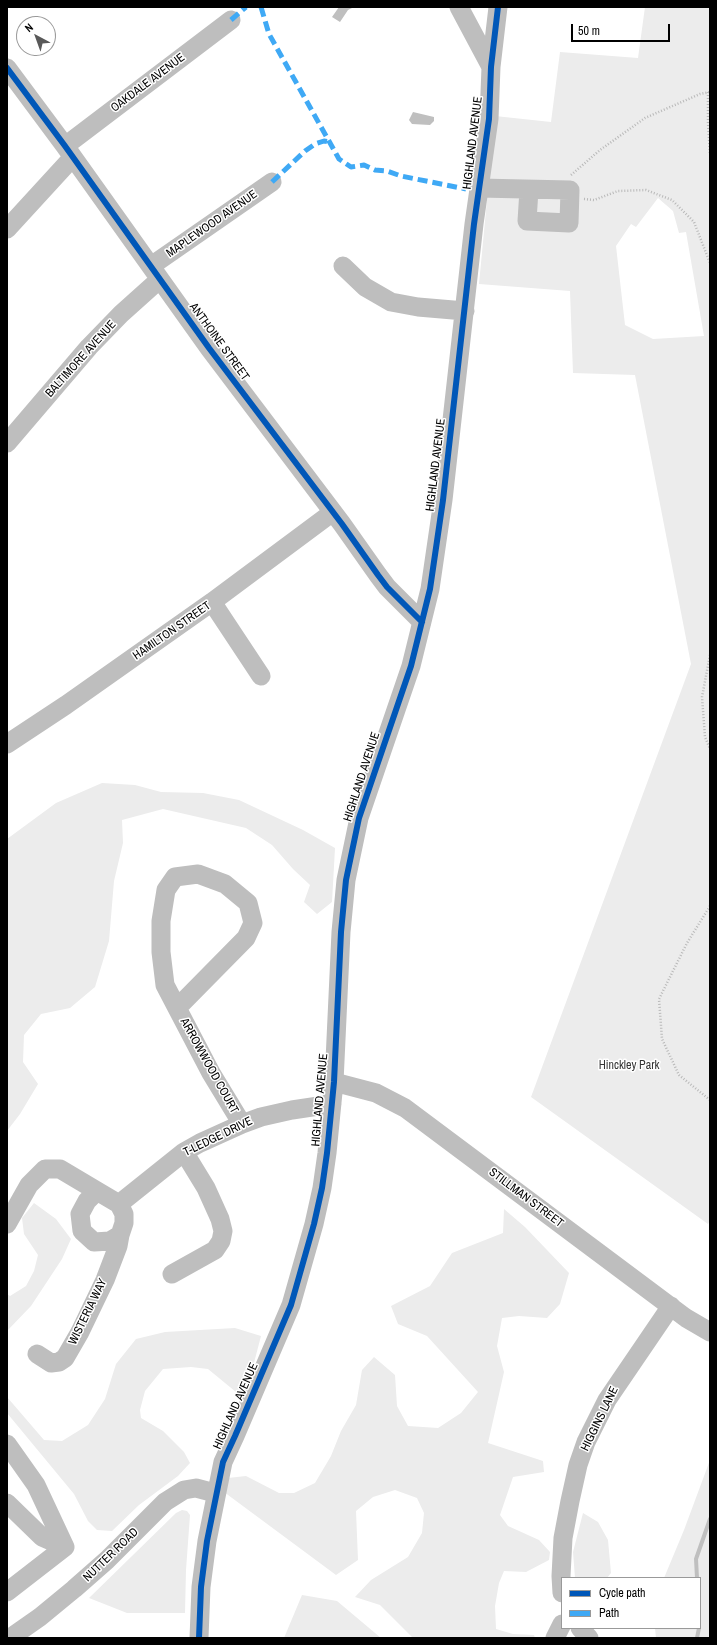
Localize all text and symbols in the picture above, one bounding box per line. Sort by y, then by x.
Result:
north arrow [16,16,56,56]
scale bar [573,16,672,42]
text: N [22,20,36,35]
text: 50 m [578,23,600,39]
street label: OAKDALE AVENUE [108,50,188,116]
street label: HIGHLAND AVENUE [460,96,486,190]
street label: MAPLEWOOD AVENUE [164,187,260,261]
street label: ANTHOINE STREET [186,300,252,384]
street label: BALTIMORE AVENUE [43,318,119,400]
street label: HIGHLAND AVENUE [423,418,449,512]
street label: HAMILTON STREET [130,599,214,663]
street label: HIGHLAND AVENUE [341,730,383,824]
street label: ARROWWOOD COURT [177,1016,241,1116]
street label: HIGHLAND AVENUE [309,1053,331,1147]
park label: Hinckley Park [599,1059,659,1073]
street label: T-LEDGE DRIVE [181,1114,255,1160]
street label: STILLMAN STREET [486,1165,566,1231]
street label: WISTERIA WAY [66,1277,110,1347]
street label: HIGHLAND AVENUE [210,1360,262,1452]
street label: HIGGINS LANE [578,1384,622,1454]
street label: NUTTER ROAD [80,1525,142,1585]
legend [561,1577,701,1629]
text: Cycle path [599,1585,646,1601]
text: Path [599,1605,619,1621]

